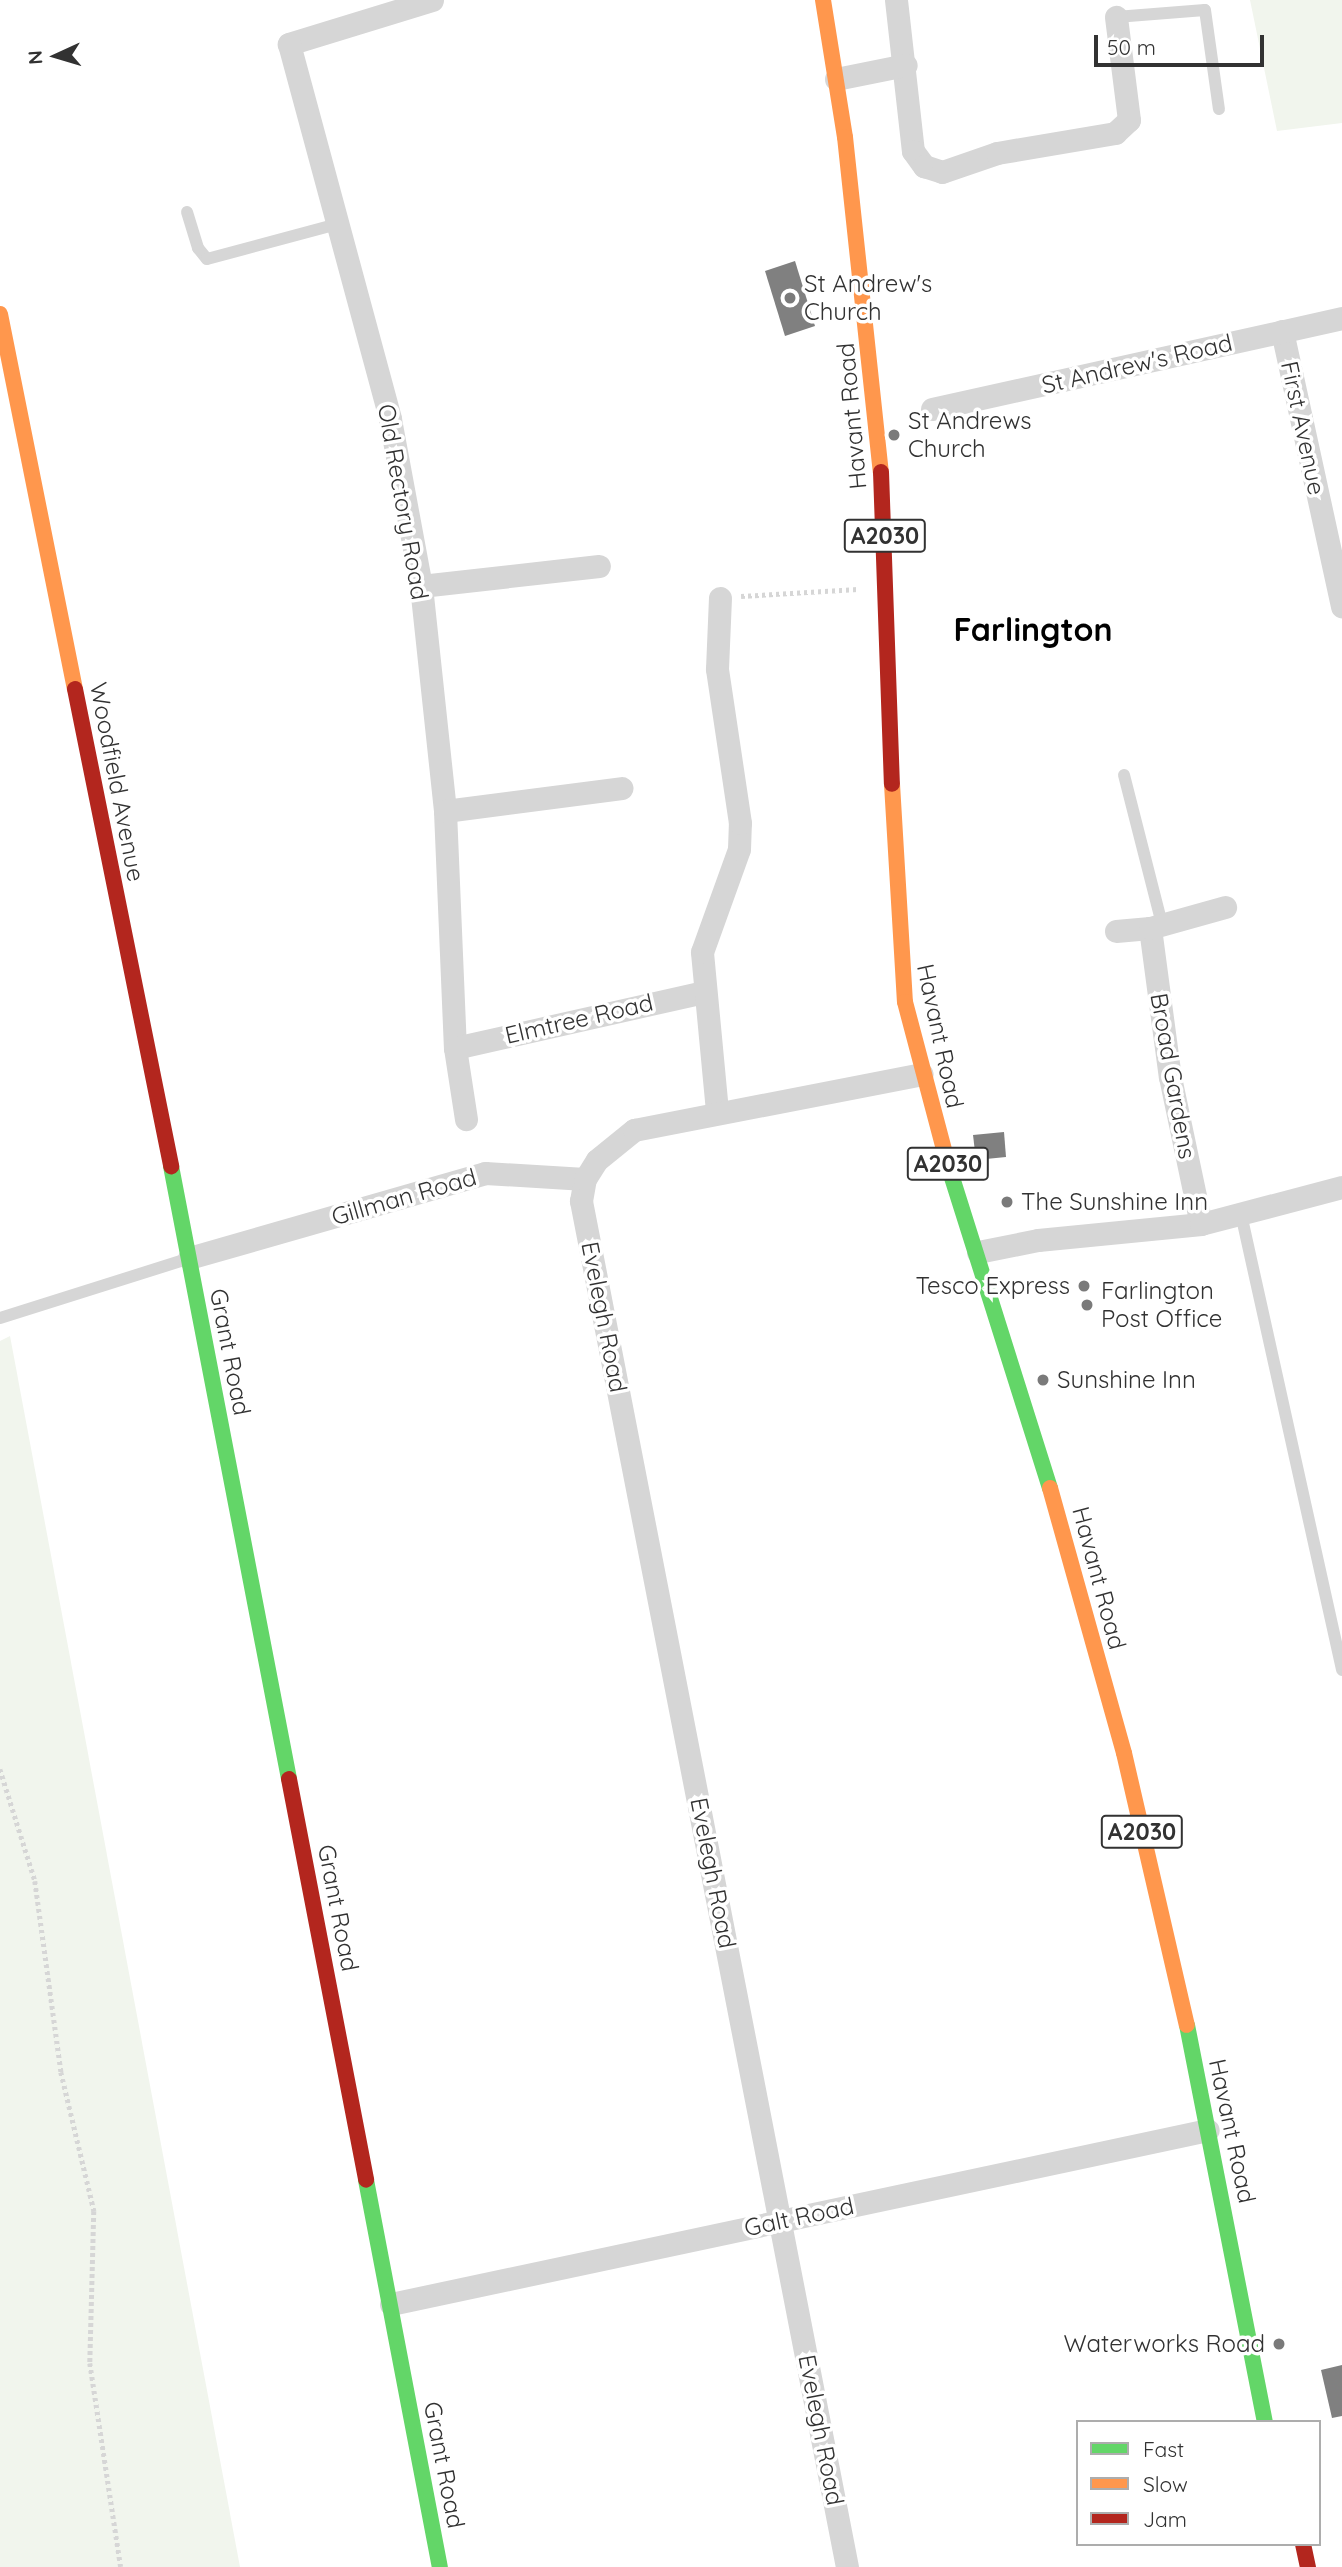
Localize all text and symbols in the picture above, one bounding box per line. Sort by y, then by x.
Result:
north arrow [21,21,91,91]
scale bar [1097,21,1267,65]
text: 50 m [1107,34,1156,60]
text: N [23,50,48,65]
place label: St Andrew's Church [804,270,932,326]
marker: St Andrew's Church [782,290,798,306]
street label: St Andrew's Road [1039,328,1235,400]
street label: Havant Road [831,342,873,490]
street label: First Avenue [1275,358,1331,498]
street label: Old Rectory Road [372,402,434,602]
place label: St Andrews Church [908,407,1032,463]
marker: St Andrews Church [886,427,902,443]
road number: A2030 [843,516,927,556]
district label: Farlington [954,610,1112,648]
street label: Woodfield Avenue [84,680,150,884]
street label: Havant Road [911,961,969,1111]
street label: Elmtree Road [502,988,656,1050]
street label: Broad Gardens [1144,991,1202,1161]
road number: A2030 [906,1144,990,1184]
street label: Gillman Road [328,1163,480,1231]
place label: The Sunshine Inn [1021,1188,1208,1216]
marker: The Sunshine Inn [999,1194,1015,1210]
street label: Evelegh Road [575,1239,633,1395]
place label: Tesco Express [916,1272,1070,1300]
place label: Farlington Post Office [1101,1277,1222,1333]
marker: Tesco Express [1076,1278,1092,1294]
street label: Grant Road [204,1286,256,1418]
marker: Farlington Post Office [1079,1297,1095,1313]
place label: Sunshine Inn [1057,1366,1196,1394]
marker: Sunshine Inn [1035,1372,1051,1388]
street label: Havant Road [1066,1503,1132,1653]
street label: Evelegh Road [684,1795,742,1951]
road number: A2030 [1100,1812,1184,1852]
street label: Grant Road [312,1842,364,1974]
street label: Havant Road [1203,2056,1261,2206]
street label: Galt Road [742,2191,856,2243]
place label: Waterworks Road [1064,2330,1265,2358]
marker: Waterworks Road [1271,2336,1287,2352]
street label: Evelegh Road [792,2352,850,2508]
street label: Grant Road [418,2399,470,2531]
legend [1076,2420,1321,2546]
text: Fast [1143,2436,1184,2462]
text: Slow [1143,2471,1188,2497]
text: Jam [1143,2506,1187,2532]

